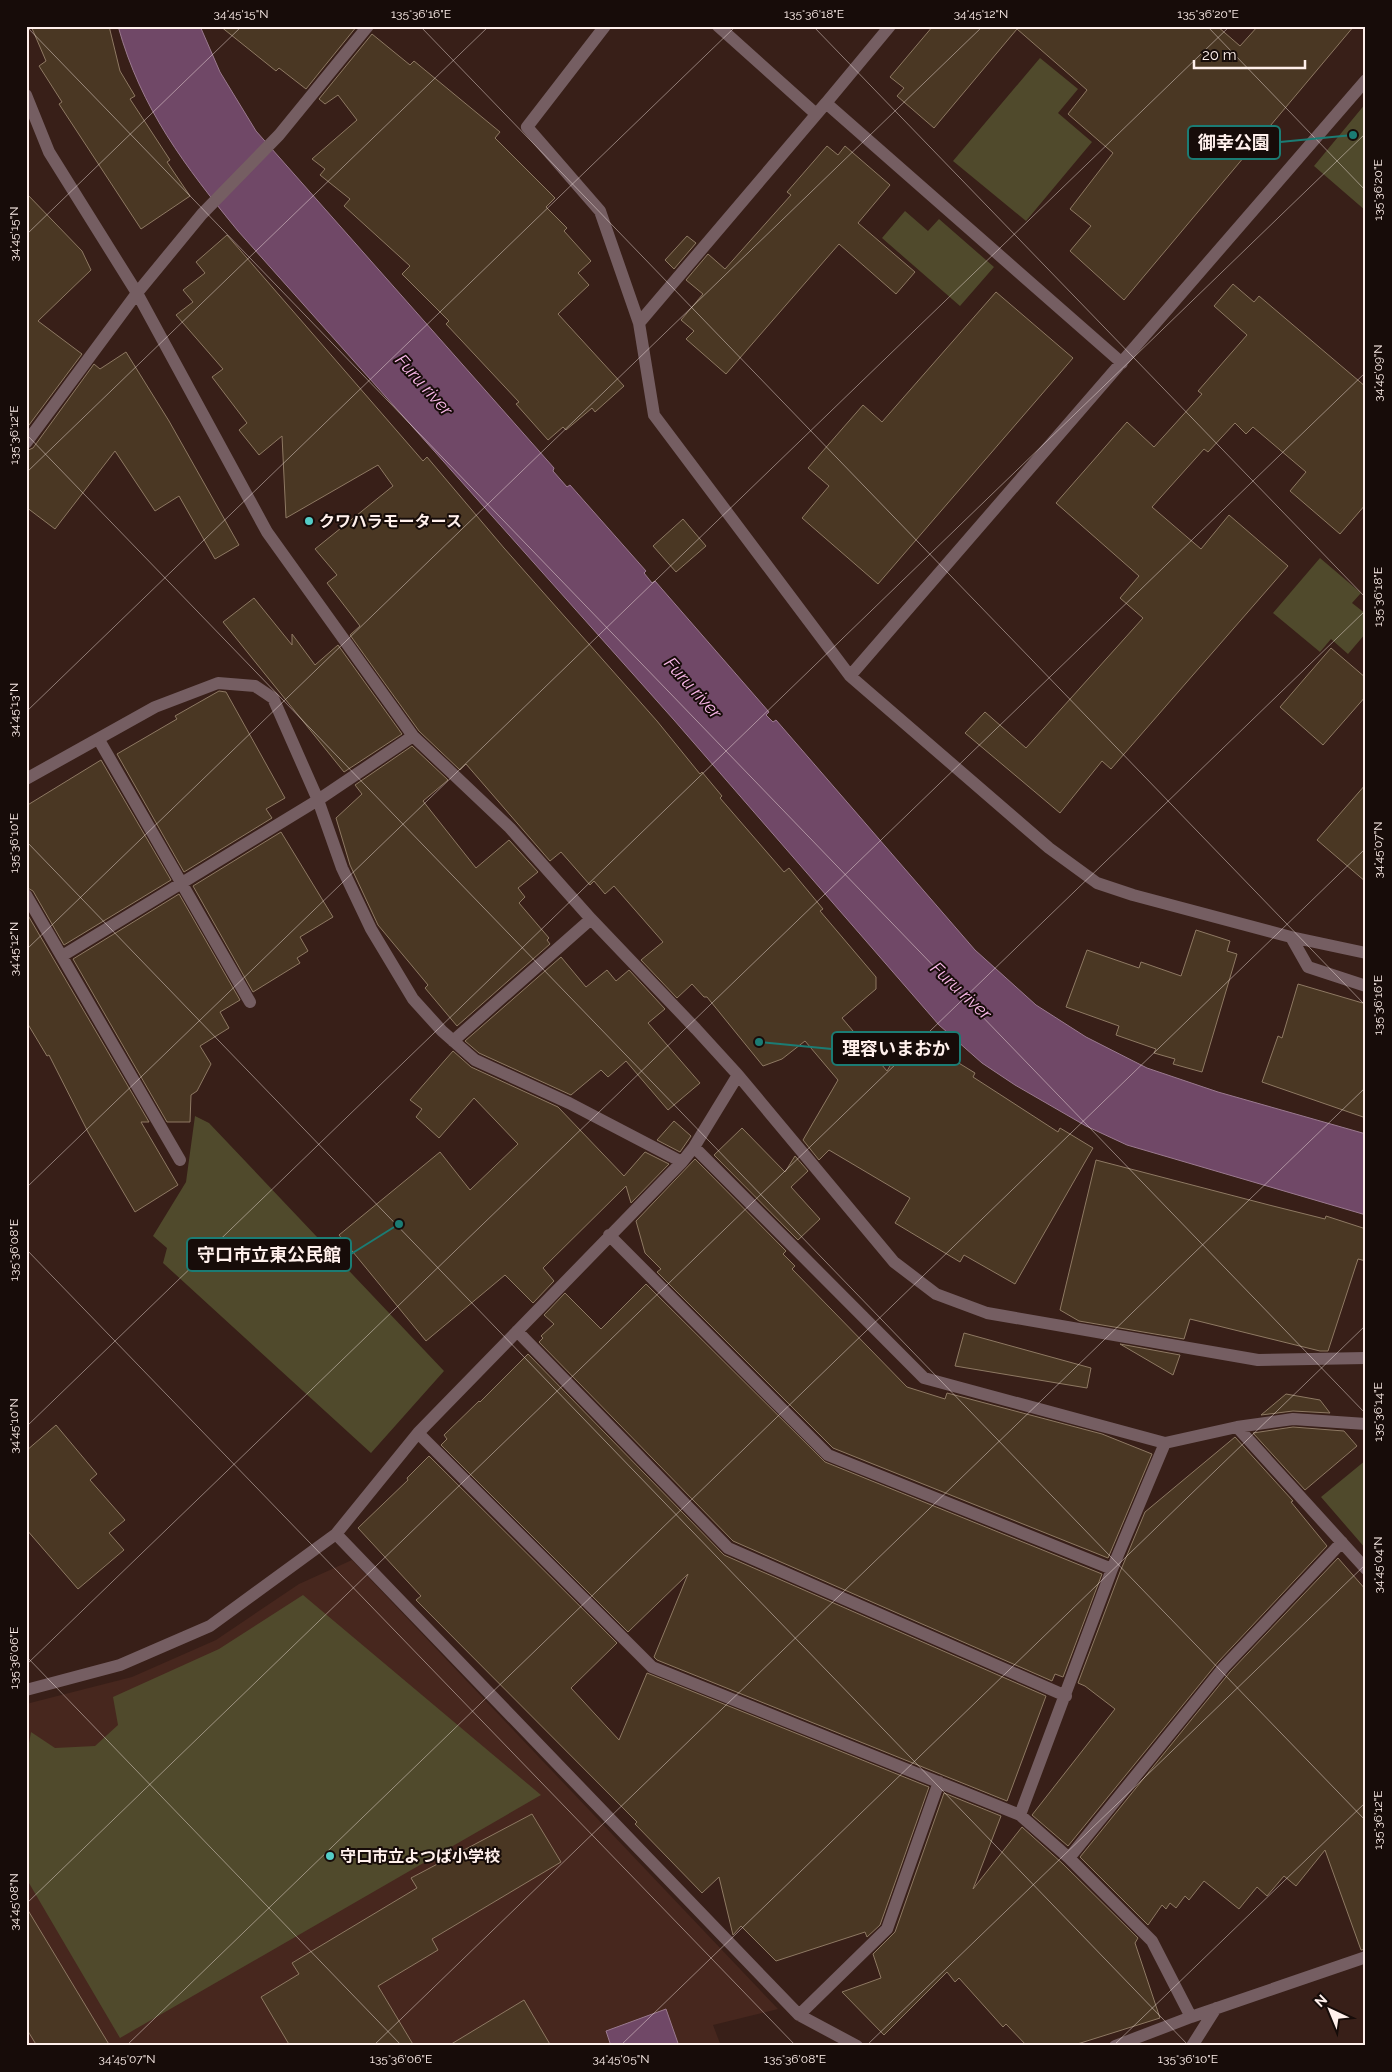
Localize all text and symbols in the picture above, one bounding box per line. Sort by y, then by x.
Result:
text: 34°45'15"N [214,7,268,21]
text: 135°36'16"E [391,7,451,21]
text: 135°36'18"E [784,7,844,21]
text: 34°45'12"N [954,7,1008,21]
text: 135°36'20"E [1177,7,1239,21]
scale bar [1194,38,1306,70]
text: 20 m [1202,46,1237,64]
callout: 御幸公園 [1188,126,1280,159]
text: 御幸公園 [1197,132,1270,153]
text: 135°36'20"E [1371,159,1385,221]
text: 34°45'15"N [7,207,21,261]
text: 34°45'09"N [1371,344,1385,402]
water label: Furu river [391,350,458,420]
text: 135°36'12"E [7,405,21,465]
place label: クワハラモータース [319,512,462,531]
marker: クワハラモータース [303,515,315,527]
text: 135°36'18"E [1371,567,1385,627]
water label: Furu river [660,653,727,723]
text: 34°45'13"N [7,683,21,737]
text: 135°36'10"E [7,813,21,873]
text: 34°45'07"N [1371,822,1385,878]
text: 34°45'12"N [7,922,21,976]
water label: Furu river [927,957,997,1025]
text: 135°36'16"E [1371,975,1385,1035]
callout: 理容いまおか [832,1032,960,1065]
text: 理容いまおか [842,1038,950,1059]
text: 135°36'08"E [7,1219,21,1281]
callout: 守口市立東公民館 [187,1238,351,1271]
text: 守口市立東公民館 [197,1244,341,1265]
text: 135°36'14"E [1371,1382,1385,1442]
text: 34°45'10"N [7,1398,21,1454]
text: 34°45'04"N [1371,1537,1385,1593]
text: 135°36'06"E [7,1627,21,1689]
text: 135°36'12"E [1371,1790,1385,1850]
place label: 守口市立よつば小学校 [340,1847,500,1866]
marker: 守口市立よつば小学校 [324,1850,336,1862]
text: 34°45'08"N [7,1873,21,1931]
north arrow [1304,1984,1354,2034]
text: N [1312,1991,1330,2010]
text: 34°45'07"N [99,2052,155,2066]
text: 135°36'06"E [370,2052,432,2066]
text: 34°45'05"N [592,2052,650,2066]
text: 135°36'08"E [764,2052,826,2066]
text: 135°36'10"E [1158,2052,1218,2066]

